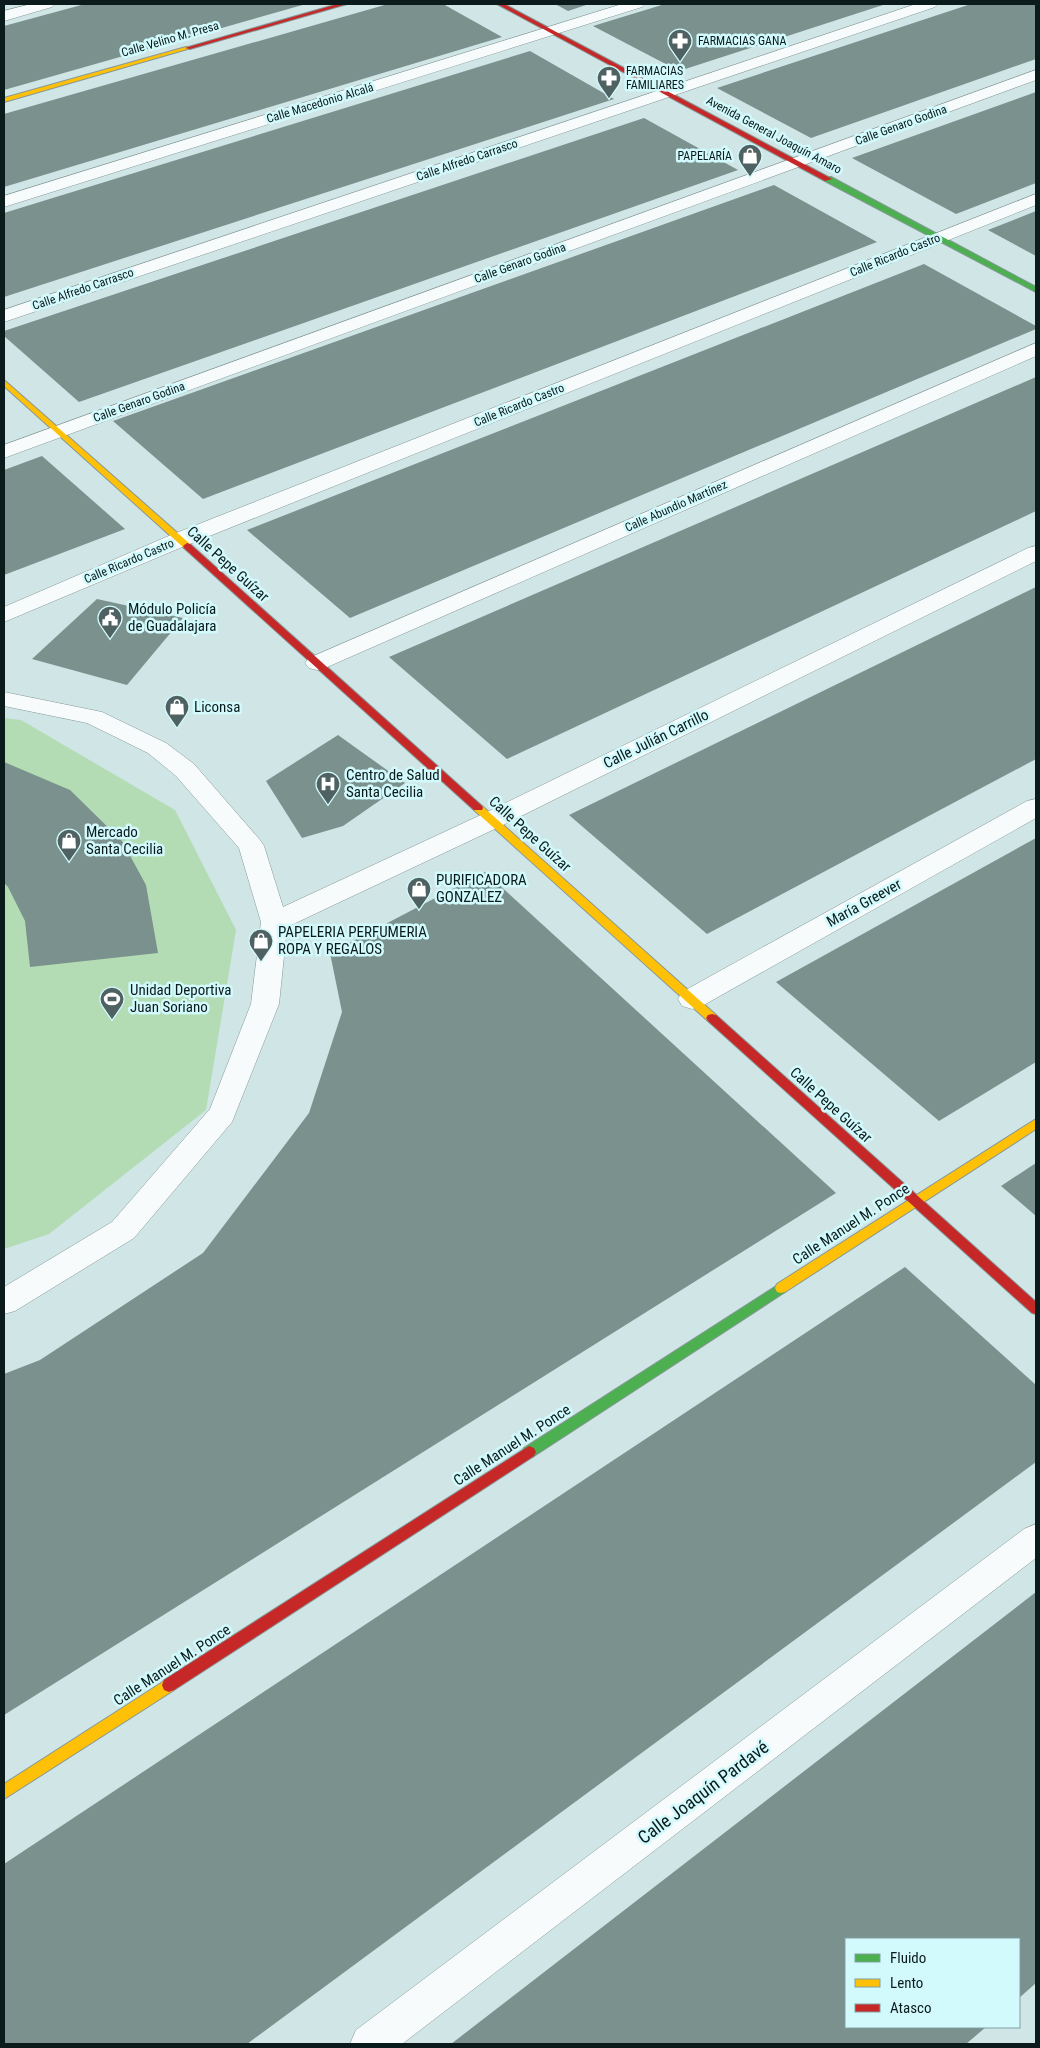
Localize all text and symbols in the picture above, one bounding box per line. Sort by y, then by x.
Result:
street label: Calle Velino M. Presa [120,18,221,60]
pharmacy icon: FARMACIAS GANA [667,28,693,62]
place label: FARMACIAS GANA [698,34,786,48]
place label: FARMACIAS FAMILIARES [626,64,684,92]
pharmacy icon: FARMACIAS FAMILIARES [596,65,622,99]
street label: Calle Macedonio Alcalá [265,80,375,126]
street label: Avenida General Joaquín Amaro [704,93,844,177]
street label: Calle Genaro Godina [853,102,949,148]
street label: Calle Alfredo Carrasco [414,136,520,184]
shop icon: PAPELARÍA [737,143,763,177]
place label: PAPELARÍA [677,148,732,163]
street label: Calle Ricardo Castro [848,230,942,280]
street label: Calle Genaro Godina [472,240,568,286]
street label: Calle Alfredo Carrasco [30,265,136,313]
street label: Calle Genaro Godina [91,379,187,425]
street label: Calle Ricardo Castro [472,380,566,430]
street label: Calle Abundio Martínez [623,477,729,535]
street label: Calle Pepe Guízar [183,522,273,606]
street label: Calle Ricardo Castro [82,536,176,586]
place label: Módulo Policía de Guadalajara [128,600,216,635]
public building icon: Módulo Policía de Guadalajara [97,605,123,639]
shop icon: Liconsa [164,694,190,728]
place label: Liconsa [194,698,240,716]
street label: Calle Julián Carrillo [600,706,712,772]
place label: Centro de Salud Santa Cecilia [346,766,440,801]
hospital icon: Centro de Salud Santa Cecilia [315,771,341,805]
street label: Calle Pepe Guízar [485,792,575,876]
place label: Mercado Santa Cecilia [86,823,163,858]
shop icon: Mercado Santa Cecilia [56,828,82,862]
place label: PURIFICADORA GONZALEZ [436,871,527,906]
street label: María Greever [824,875,905,931]
shop icon: PURIFICADORA GONZALEZ [406,876,432,910]
place label: PAPELERIA PERFUMERIA ROPA Y REGALOS [278,923,427,958]
shop icon: PAPELERIA PERFUMERIA ROPA Y REGALOS [248,928,274,962]
place label: Unidad Deportiva Juan Soriano [130,981,231,1016]
sports icon: Unidad Deportiva Juan Soriano [99,986,125,1020]
street label: Calle Pepe Guízar [786,1063,876,1147]
street label: Calle Manuel M. Ponce [789,1179,913,1269]
street label: Calle Manuel M. Ponce [450,1400,574,1490]
street label: Calle Manuel M. Ponce [110,1620,234,1710]
street label: Calle Joaquín Pardavé [634,1736,772,1848]
legend [845,1938,1020,2028]
text: Fluido [890,1949,926,1967]
text: Lento [890,1974,923,1992]
text: Atasco [890,1999,931,2017]

